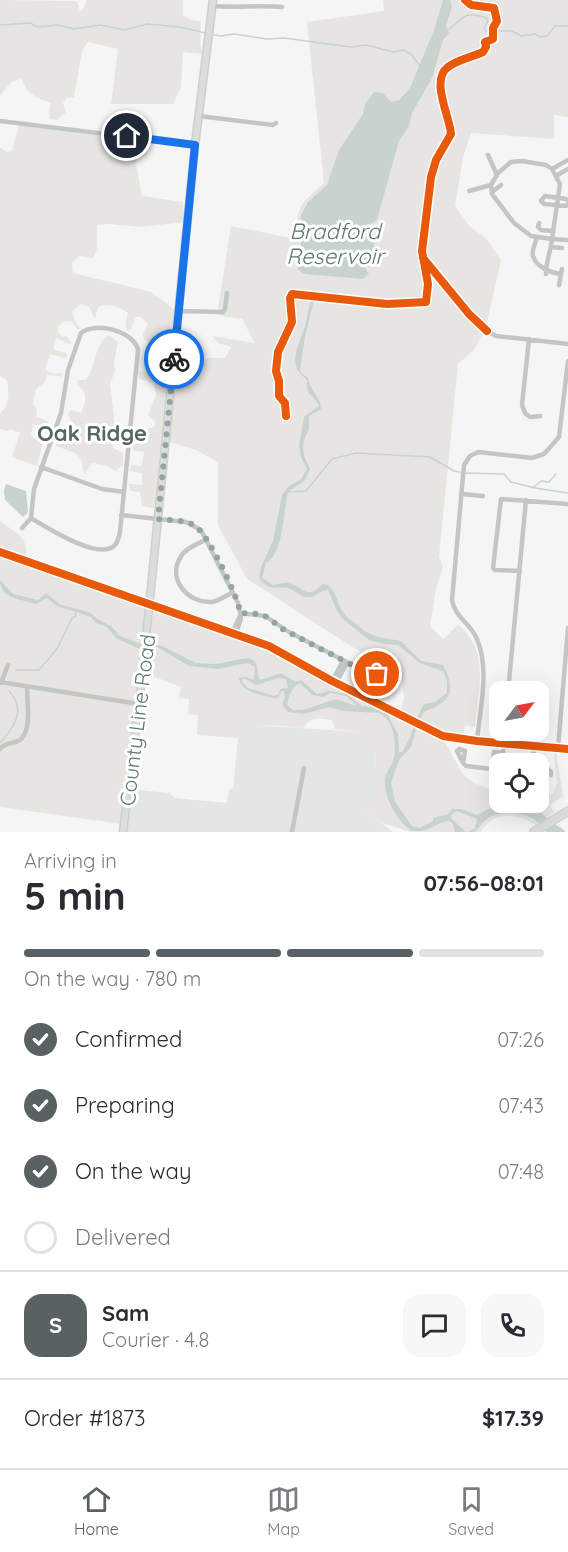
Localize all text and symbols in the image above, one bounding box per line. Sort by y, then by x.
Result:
pin [101,110,152,161]
icon: home [110,119,143,152]
water label: Bradford Reservoir [286,217,386,270]
courier [144,329,204,389]
icon: bike [158,343,191,376]
district label: Oak Ridge [37,419,147,447]
street label: County Line Road [114,633,160,807]
pin [351,648,402,699]
icon: bag [360,657,393,690]
north arrow [489,681,549,741]
map controls [489,681,549,813]
button: locate [489,753,549,813]
text: Arriving in [24,848,117,873]
text: 07:56–08:01 [423,869,544,897]
text: 5 min [24,871,126,920]
text: On the way · 780 m [24,966,201,991]
icon: check [24,1023,57,1056]
text: Confirmed [75,1025,182,1053]
text: 07:26 [497,1027,544,1052]
icon: check [24,1089,57,1122]
text: Preparing [75,1091,175,1119]
text: 07:43 [498,1093,544,1118]
icon: check [24,1155,57,1188]
text: On the way [75,1157,191,1185]
text: 07:48 [498,1159,544,1184]
text: Delivered [75,1223,171,1251]
button: chat [403,1294,466,1357]
button: phone [481,1294,544,1357]
text: Sam [102,1299,149,1327]
text: S [49,1311,62,1339]
text: Courier · 4.8 [102,1327,209,1352]
text: Order #1873 [24,1404,146,1432]
text: $17.39 [482,1404,544,1432]
tab: Home [74,1483,119,1539]
tab: Map [267,1483,300,1539]
tab: Saved [448,1483,494,1539]

